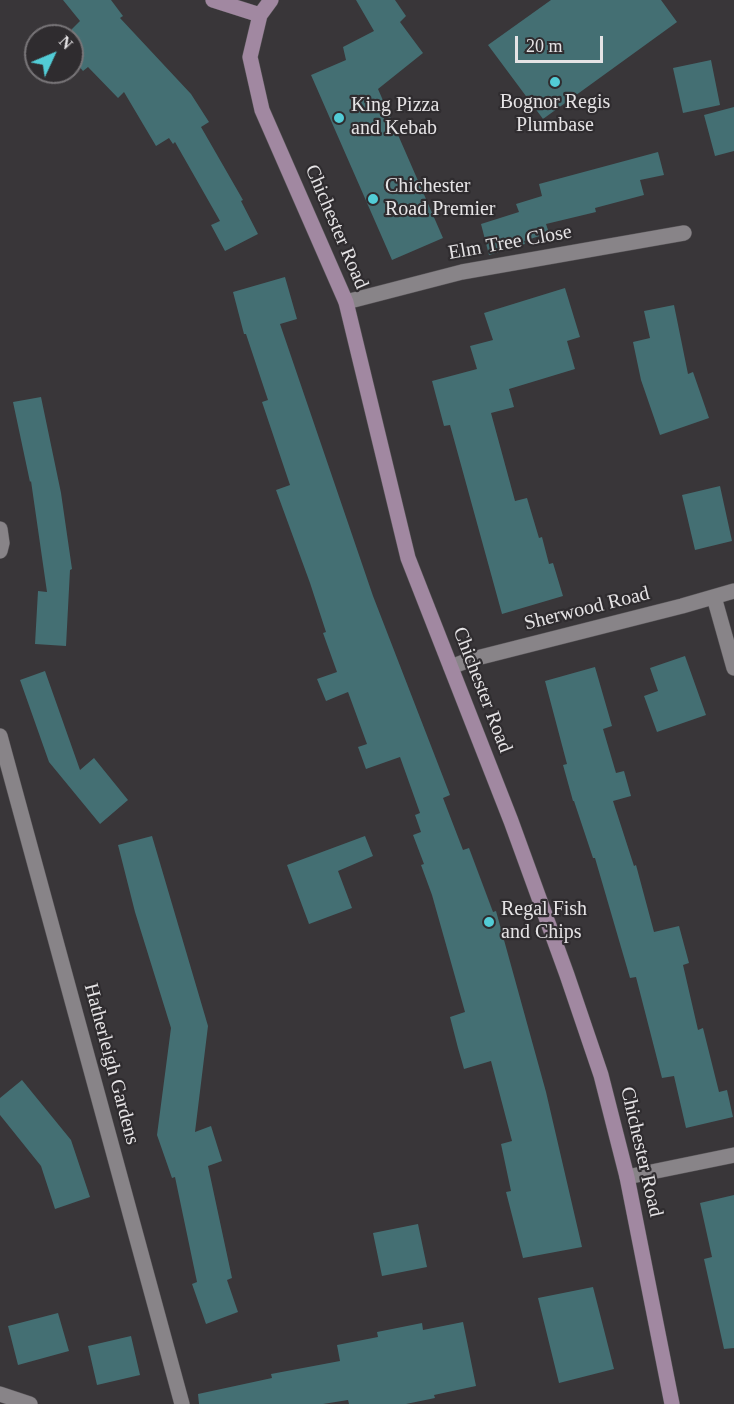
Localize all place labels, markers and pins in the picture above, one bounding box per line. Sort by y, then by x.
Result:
marker: Bognor Regis Plumbase [548,75,562,89]
place label: Bognor Regis Plumbase [500,91,610,138]
place label: King Pizza and Kebab [351,94,439,141]
marker: King Pizza and Kebab [332,111,346,125]
place label: Chichester Road Premier [385,175,496,222]
marker: Chichester Road Premier [366,192,380,206]
place label: Regal Fish and Chips [501,898,587,945]
marker: Regal Fish and Chips [482,915,496,929]

